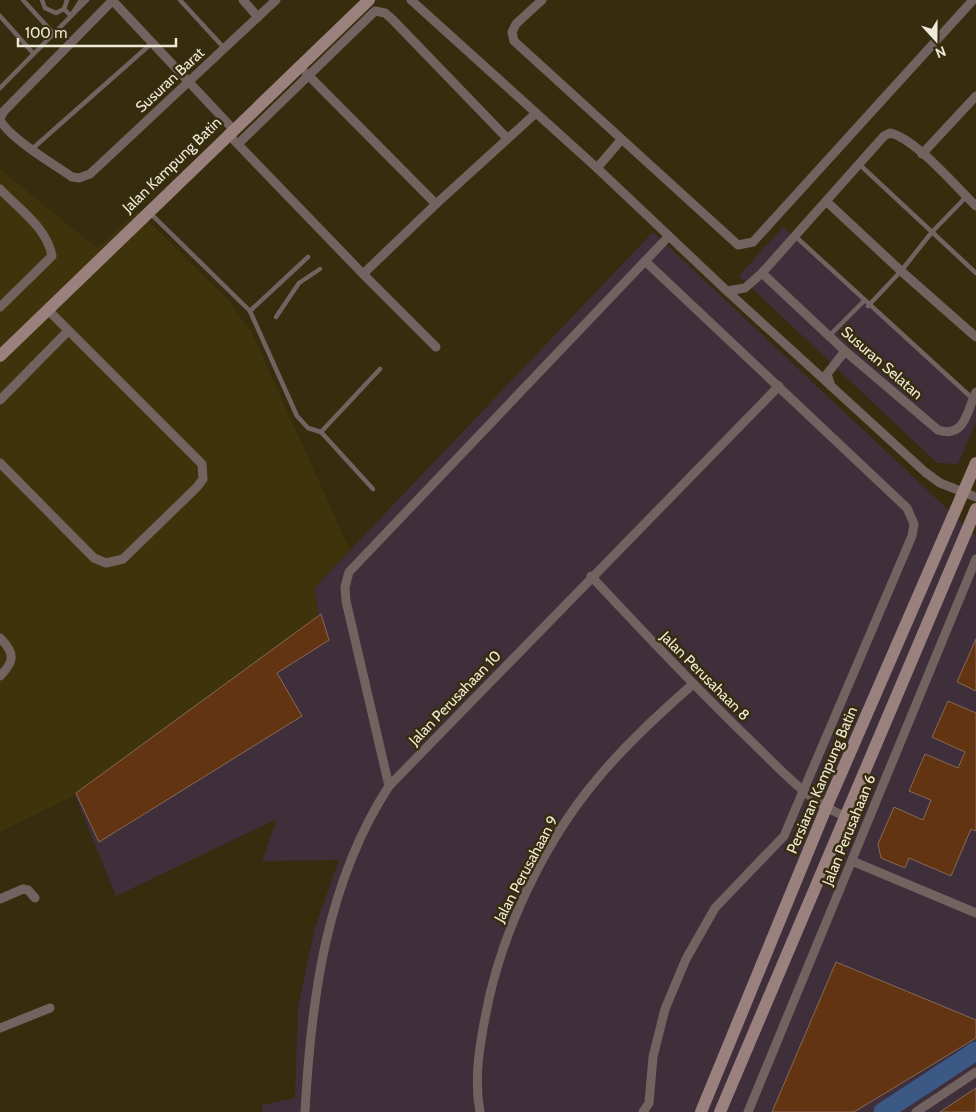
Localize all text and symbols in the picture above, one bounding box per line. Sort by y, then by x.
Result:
scale bar [18,15,175,47]
north arrow [911,15,961,65]
text: 100 m [25,24,67,42]
text: N [933,42,949,62]
street label: Susuran Barat [132,44,208,116]
street label: Jalan Kampung Batin [118,113,225,217]
street label: Susuran Selatan [838,323,926,403]
street label: Jalan Perusahaan 8 [656,627,753,724]
street label: Jalan Perusahaan 10 [404,647,505,750]
street label: Persiaran Kampung Batin [783,704,861,856]
street label: Jalan Perusahaan 6 [818,772,879,889]
street label: Jalan Perusahaan 9 [490,813,562,926]

